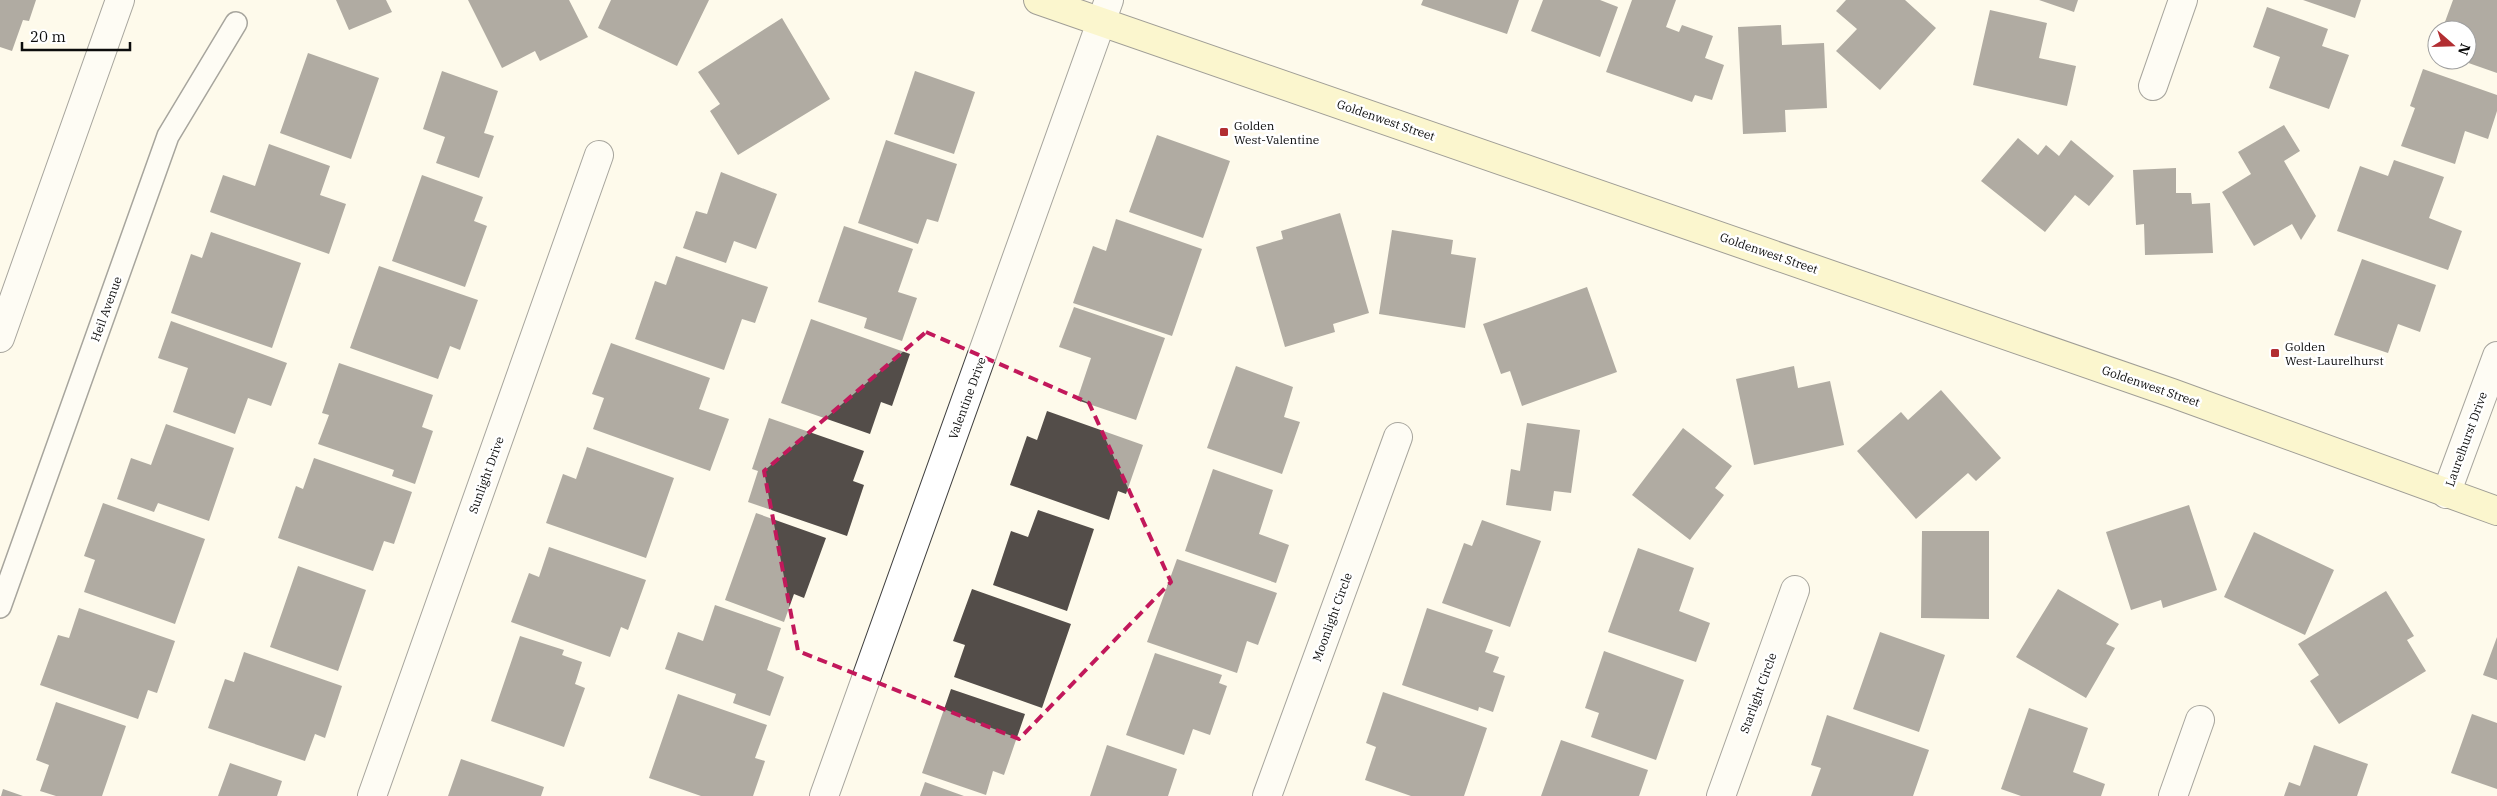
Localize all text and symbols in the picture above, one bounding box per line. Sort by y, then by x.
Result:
scale bar [22,20,130,52]
north arrow [2427,20,2477,70]
text: 20 m [30,27,66,46]
text: N [2454,41,2475,58]
street label: Goldenwest Street [1335,96,1437,144]
place label: Golden West-Valentine [1234,118,1319,147]
marker: Golden West-Valentine [1218,126,1230,138]
street label: Goldenwest Street [1718,229,1820,277]
street label: Heil Avenue [87,274,125,344]
place label: Golden West-Laurelhurst [2285,339,2384,368]
marker: Golden West-Laurelhurst [2269,347,2281,359]
street label: Valentine Drive [945,355,989,441]
street label: Goldenwest Street [2100,362,2202,410]
street label: Laurelhurst Drive [2442,390,2490,488]
street label: Sunlight Drive [465,434,507,516]
street label: Moonlight Circle [1309,571,1355,663]
street label: Starlight Circle [1736,651,1780,735]

